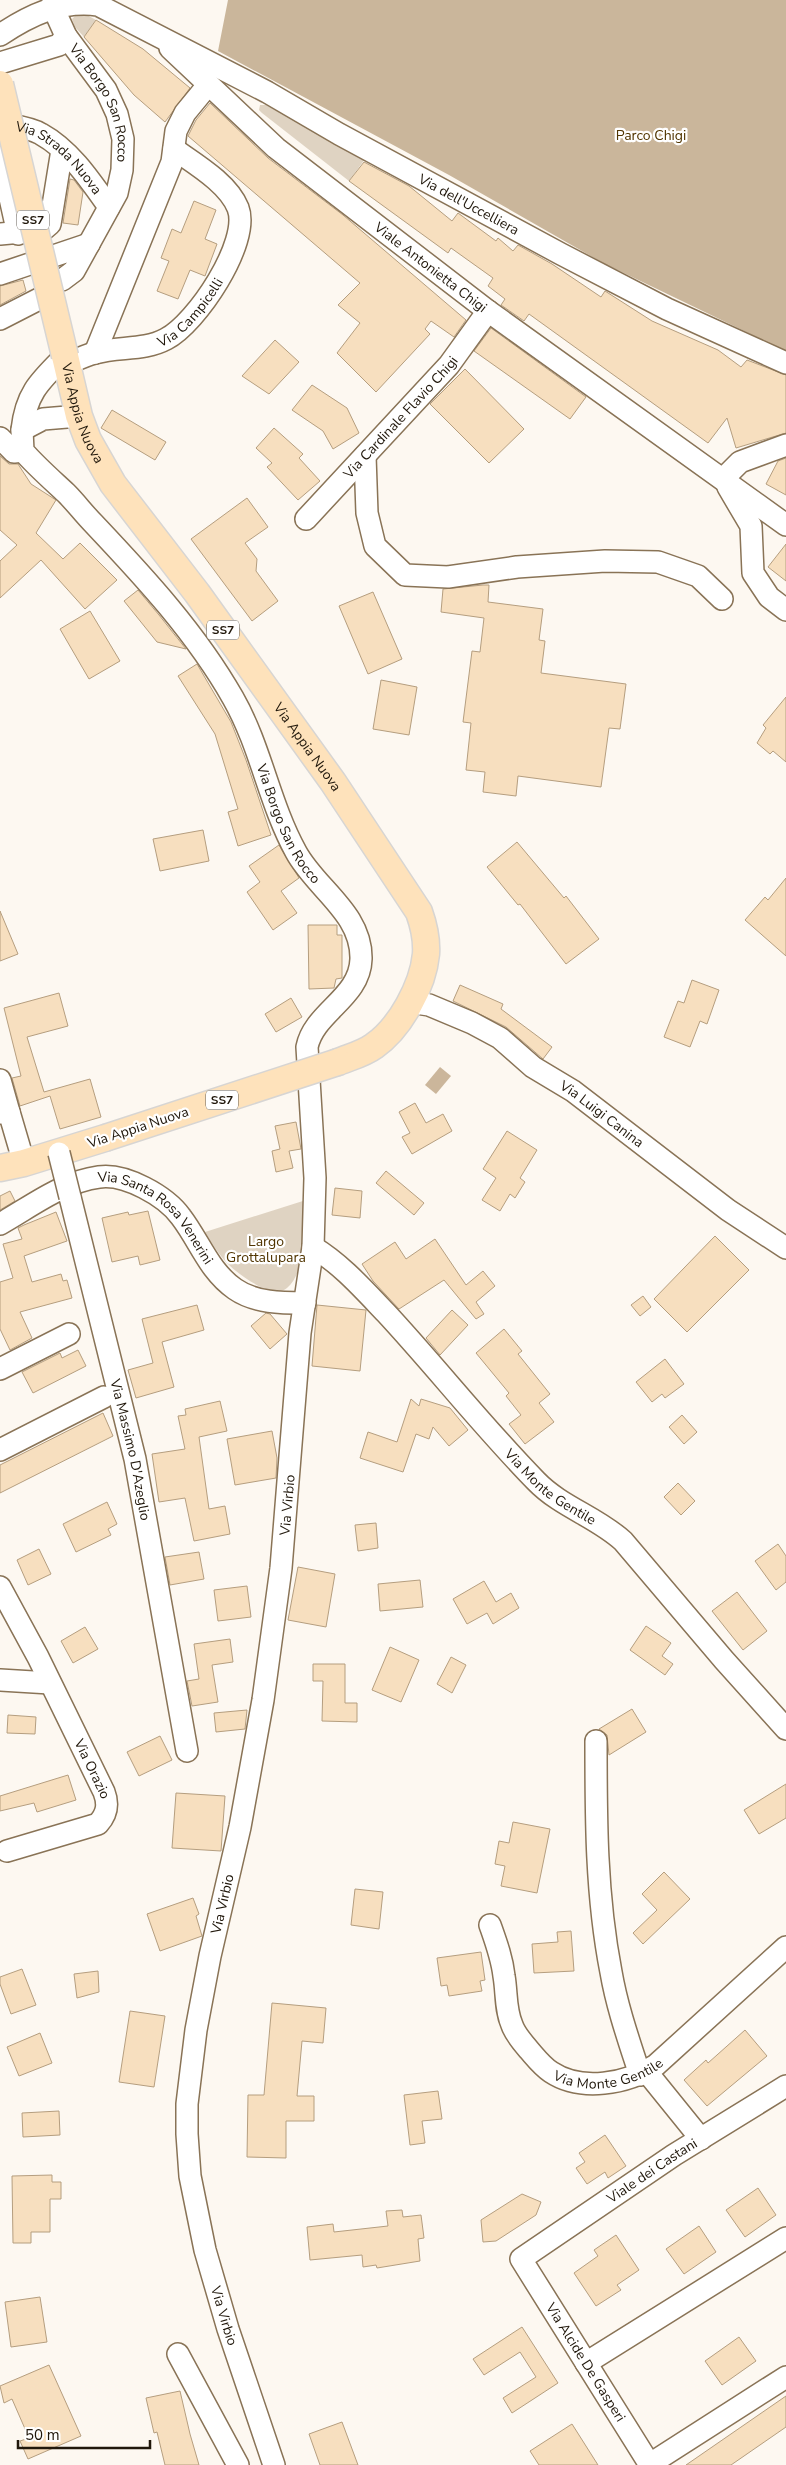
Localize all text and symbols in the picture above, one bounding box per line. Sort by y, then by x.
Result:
street label: Via Borgo San Rocco [64,39,132,163]
street label: Via Strada Nuova [13,117,106,199]
park label: Parco Chigi [616,126,686,145]
street label: Via dell'Uccelliera [414,169,523,240]
road number: SS7 [17,210,49,230]
street label: Viale Antonietta Chigi [369,217,491,317]
street label: Via Campicelli [154,275,228,352]
street label: Via Cardinale Flavio Chigi [339,352,462,484]
street label: Via Appia Nuova [57,360,108,467]
road number: SS7 [207,620,239,640]
street label: Via Appia Nuova [268,698,346,795]
street label: Via Borgo San Rocco [252,761,325,888]
street label: Via Luigi Canina [555,1076,648,1152]
road number: SS7 [206,1090,238,1110]
street label: Via Appia Nuova [84,1102,191,1153]
street label: Via Santa Rosa Venerini [96,1167,217,1268]
park label: Largo Grottalupara [226,1232,306,1267]
street label: Via Massimo D'Azeglio [105,1376,155,1522]
street label: Via Monte Gentile [500,1444,600,1530]
street label: Via Virbio [275,1474,300,1537]
street label: Via Orazio [69,1735,115,1802]
street label: Via Virbio [206,1872,239,1937]
street label: Via Monte Gentile [549,2054,667,2094]
street label: Viale dei Castani [602,2134,701,2208]
street label: Via Virbio [206,2283,242,2348]
street label: Via Alcide De Gasperi [541,2298,630,2425]
scale bar [18,2418,150,2450]
text: 50 m [25,2425,60,2445]

